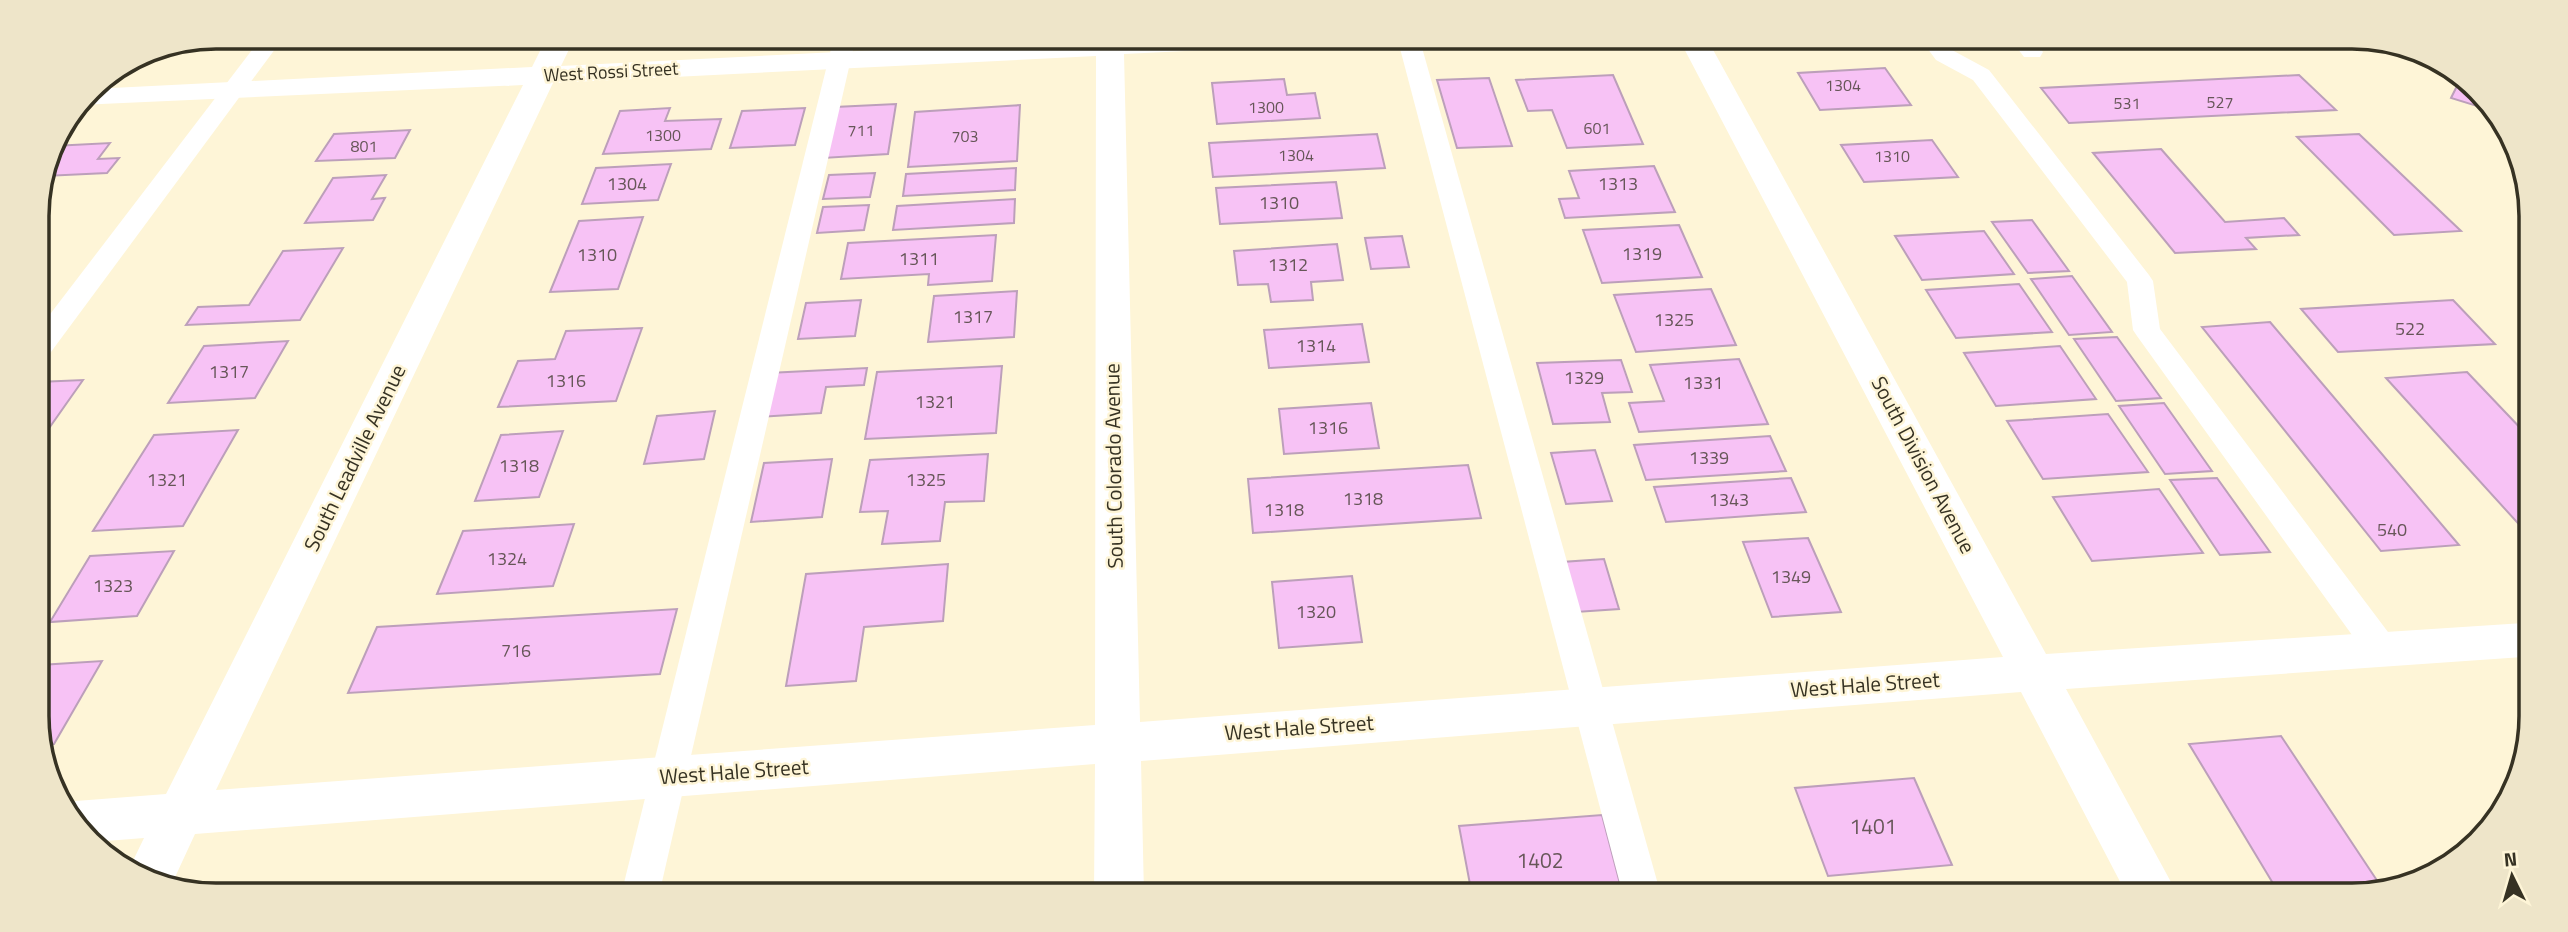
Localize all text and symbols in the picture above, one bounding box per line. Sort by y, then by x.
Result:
street label: West Rossi Street [543,54,680,89]
house number: 1304 [1825,73,1861,97]
house number: 527 [2207,90,2233,114]
house number: 531 [2114,91,2140,115]
house number: 1300 [1248,95,1284,119]
house number: 601 [1584,116,1610,140]
house number: 711 [848,118,874,142]
house number: 1300 [645,123,681,147]
house number: 703 [952,124,978,148]
house number: 801 [351,134,377,158]
house number: 1304 [1278,143,1314,167]
house number: 1310 [1874,144,1910,168]
house number: 1304 [607,170,647,197]
house number: 1313 [1598,170,1638,197]
house number: 1310 [1259,189,1299,216]
house number: 1319 [1622,240,1662,267]
house number: 1310 [577,241,617,268]
house number: 1311 [899,245,939,272]
house number: 1312 [1268,251,1308,278]
house number: 1317 [953,303,993,330]
house number: 1325 [1654,306,1694,333]
house number: 522 [2395,315,2425,342]
house number: 1314 [1296,332,1336,359]
house number: 1317 [209,358,249,385]
street label: South Leadville Avenue [295,359,413,556]
street label: South Colorado Avenue [1095,363,1131,569]
house number: 1329 [1564,364,1604,391]
house number: 1316 [546,367,586,394]
house number: 1331 [1683,369,1723,396]
street label: South Division Avenue [1864,370,1984,559]
house number: 1321 [915,388,955,415]
house number: 1316 [1308,414,1348,441]
house number: 1339 [1689,444,1729,471]
house number: 1318 [499,452,539,479]
house number: 1321 [147,466,187,493]
house number: 1325 [906,466,946,493]
house number: 1318 [1343,485,1383,512]
house number: 1343 [1709,486,1749,513]
house number: 1318 [1264,496,1304,523]
house number: 540 [2377,516,2407,543]
house number: 1324 [487,545,527,572]
house number: 1349 [1771,563,1811,590]
house number: 1323 [93,572,133,599]
house number: 1320 [1296,598,1336,625]
house number: 716 [501,637,531,664]
street label: West Hale Street [1789,663,1941,705]
street label: West Hale Street [1223,706,1375,748]
street label: West Hale Street [658,750,810,792]
house number: 1401 [1849,810,1897,842]
north arrow [2477,841,2547,911]
house number: 1402 [1516,844,1564,876]
text: N [2503,844,2518,874]

